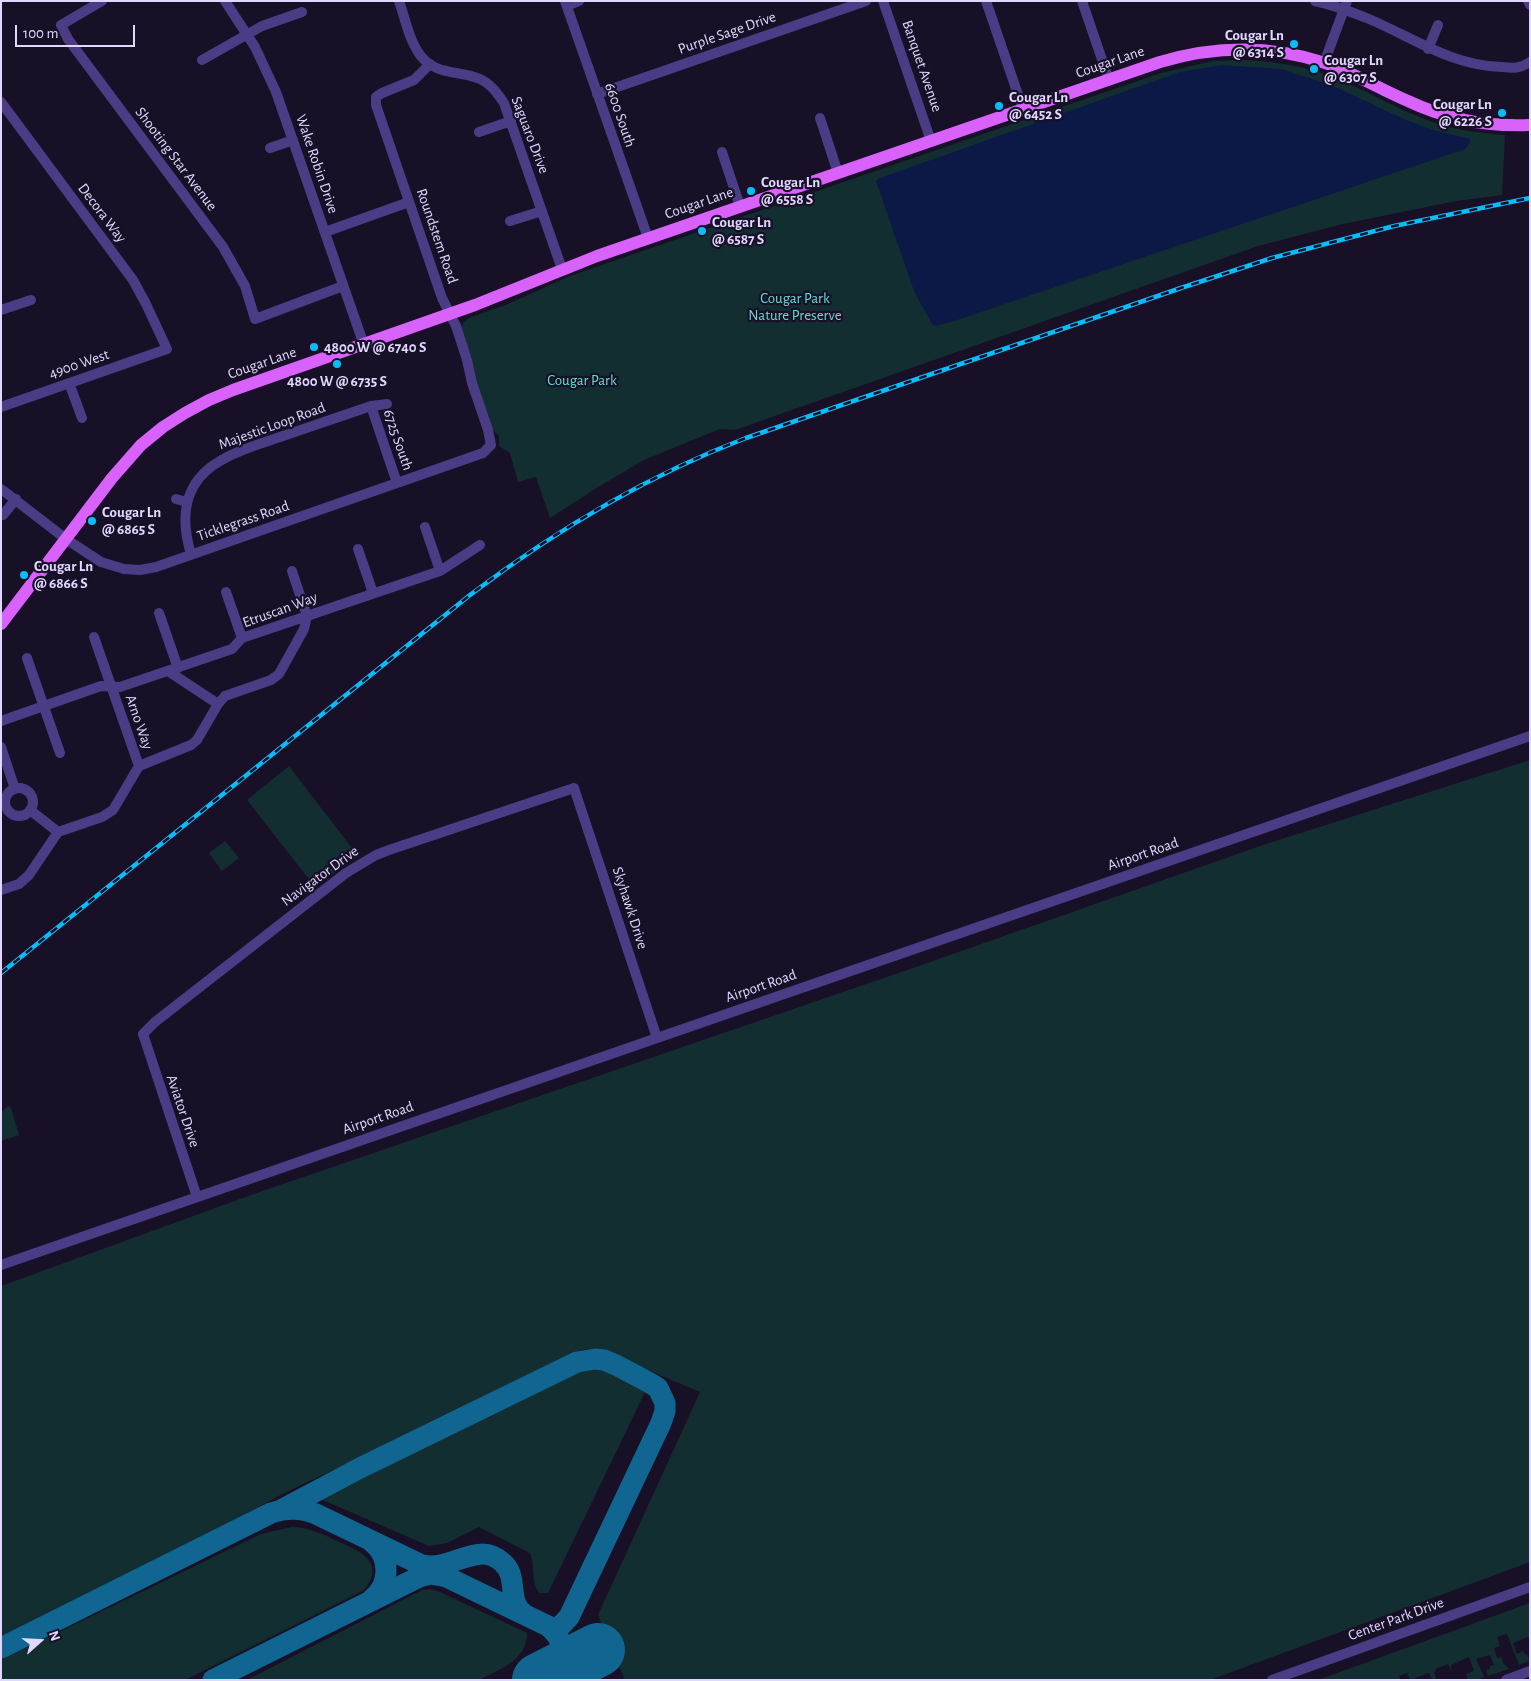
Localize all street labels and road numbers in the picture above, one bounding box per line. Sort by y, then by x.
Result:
street label: Purple Sage Drive [676,8,778,58]
street label: Banquet Avenue [898,18,946,114]
street label: Cougar Lane [1073,42,1147,82]
street label: 6600 South [601,80,639,150]
street label: Saguaro Drive [507,94,553,176]
street label: Shooting Star Avenue [131,104,221,214]
street label: Wake Robin Drive [292,112,342,216]
street label: Decora Way [74,180,130,246]
street label: Cougar Lane [662,183,736,223]
street label: Roundstem Road [412,186,462,286]
street label: Cougar Lane [225,343,299,383]
street label: 4900 West [46,345,112,383]
street label: Majestic Loop Road [216,398,328,454]
street label: 6725 South [379,407,417,473]
street label: Ticklegrass Road [194,497,292,545]
street label: Etruscan Way [240,588,320,632]
street label: Arno Way [121,692,157,752]
street label: Airport Road [1105,833,1181,875]
street label: Navigator Drive [278,842,362,910]
street label: Skyhawk Drive [608,865,652,951]
street label: Airport Road [723,965,799,1007]
street label: Aviator Drive [162,1072,204,1150]
street label: Airport Road [340,1097,416,1139]
street label: Center Park Drive [1346,1593,1446,1645]

